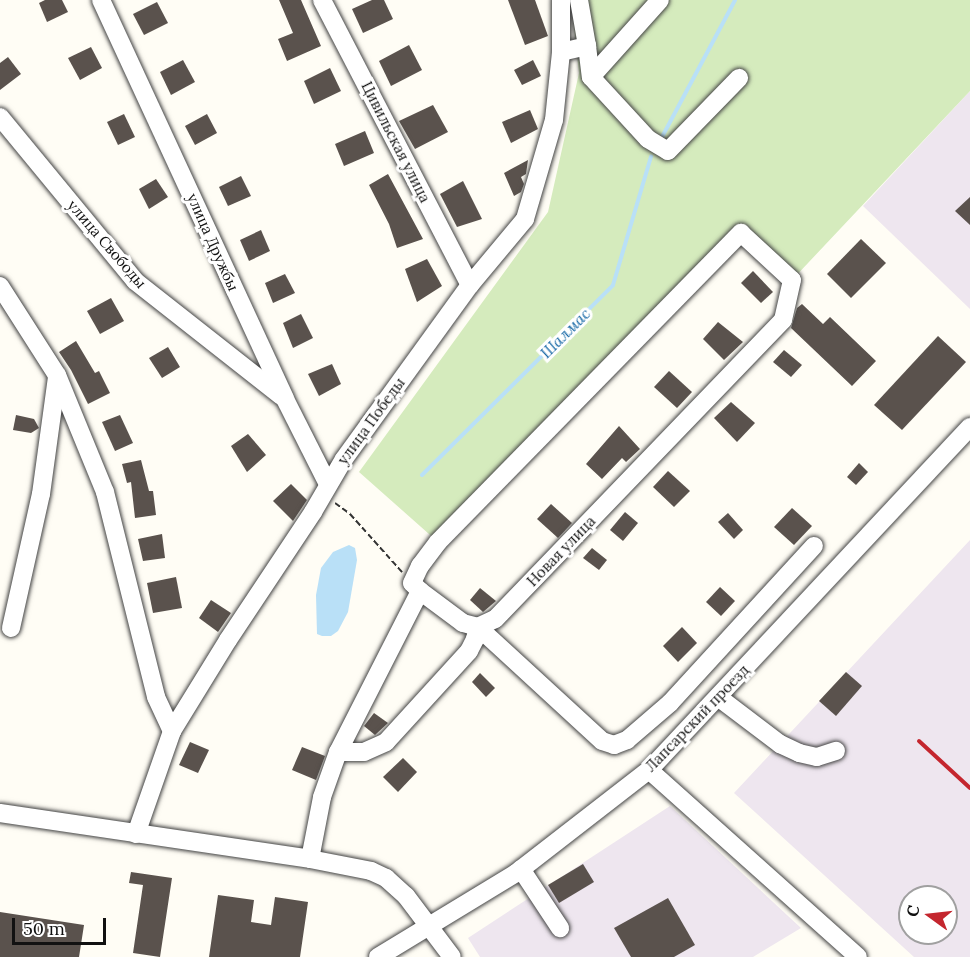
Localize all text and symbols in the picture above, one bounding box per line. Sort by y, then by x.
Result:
street label: Цивильская улица [358,78,434,206]
street label: улица Дружбы [183,190,243,294]
street label: улица Свободы [64,196,150,292]
water label: Шалмас [536,304,594,362]
street label: улица Победы [333,374,409,468]
street label: Новая улица [523,512,599,590]
street label: Лапсарский проезд [641,661,753,775]
north arrow [898,885,958,945]
text: С [901,903,924,919]
scale bar [15,906,110,944]
text: 50 m [23,917,65,940]

